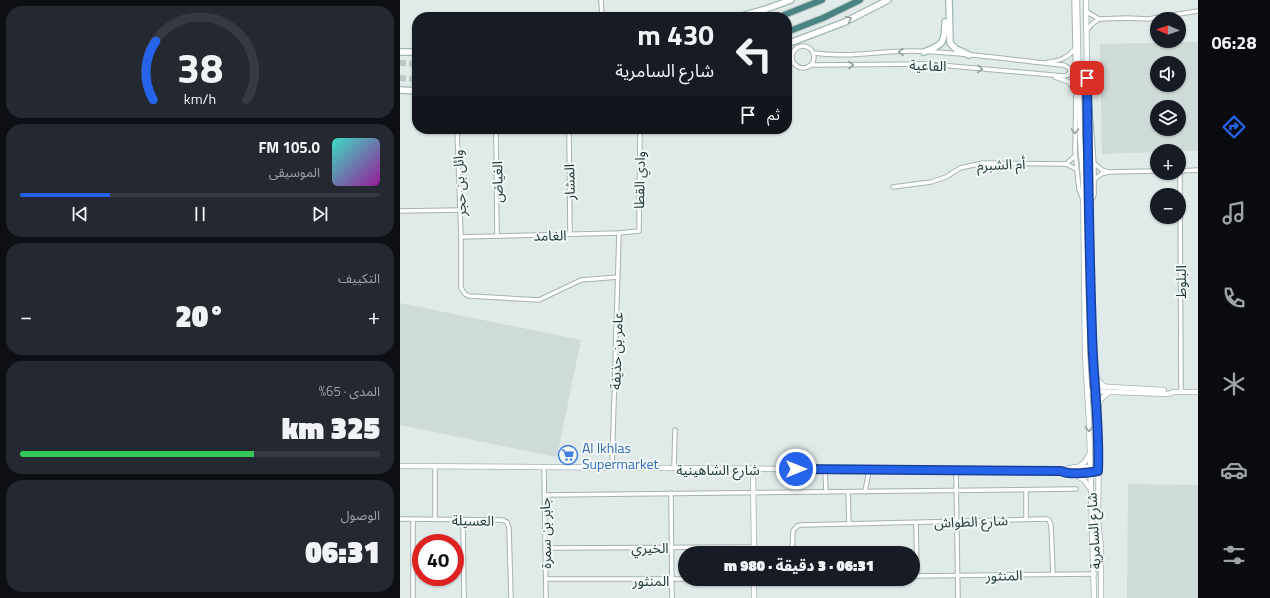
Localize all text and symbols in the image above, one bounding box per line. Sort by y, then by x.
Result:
north arrow [1150,12,1186,48]
map controls [1150,12,1186,224]
text: 430 m [637,13,714,56]
one-way arrow [845,16,853,24]
icon: left [728,28,780,80]
text: 06:28 [1212,29,1256,56]
text: 38 [177,36,223,99]
one-way arrow [898,47,904,56]
street label: القاعية [909,54,947,76]
button: sound [1150,56,1186,92]
text: شارع السامرية [615,57,714,84]
one-way arrow [848,61,854,69]
pin [1070,61,1104,95]
one-way arrow [977,64,983,73]
icon: arrive [1076,67,1098,89]
text: km/h [184,88,216,110]
button: layers [1150,100,1186,136]
text: ثم [767,103,780,126]
icon: arrive [737,104,759,126]
icon: directions [1220,113,1248,141]
one-way arrow [1071,128,1079,134]
text: 105.0 FM [258,136,320,159]
button: + [1150,144,1186,180]
street label: وائل بن حجر [447,149,471,218]
street label: وادي القطا [628,151,651,209]
street label: أم الشبرم [976,153,1026,176]
street label: الغياض [486,161,508,203]
text: الموسيقى [269,162,320,182]
street label: المشار [558,164,580,201]
button: − [1150,188,1186,224]
icon: music [1220,199,1248,227]
icon: previous [69,203,91,225]
icon: pause [189,203,211,225]
icon: next [309,203,331,225]
street label: الغامد [533,224,567,246]
street label: البلوط [1170,265,1191,299]
text: التكييف [338,268,380,288]
icon: phone [1220,284,1248,312]
text: 20° [175,293,225,339]
text: − [20,299,32,333]
text: + [368,299,380,333]
street label: عامر بن حذيفة [604,312,628,390]
icon: climate [1220,370,1248,398]
text: المدى · 65% [319,381,380,401]
text: 325 km [282,405,380,451]
one-way arrow [1085,426,1094,432]
place label: Al Ikhlas Supermarket [582,437,658,474]
supermarket icon: Al Ikhlas Supermarket [557,444,579,466]
position arrow [775,448,817,490]
icon: car [1220,456,1248,484]
street label: شارع الشاهينية [676,459,760,481]
street label: شارع السامرية [1081,492,1106,570]
street label: جابر بن سمرة [534,497,556,569]
text: الوصول [340,505,380,525]
street label: العسيلة [452,509,494,531]
street label: شارع الطواش [934,509,1008,534]
text: 06:31 [305,529,380,575]
speed limit sign: 40 [412,534,464,586]
street label: الخيري [631,537,669,559]
icon: filters [1220,541,1248,569]
text: 06:31 · 3 دقيقة · 980 m [724,554,874,577]
street label: المنثور [984,564,1023,586]
street label: المنثور [632,570,669,591]

